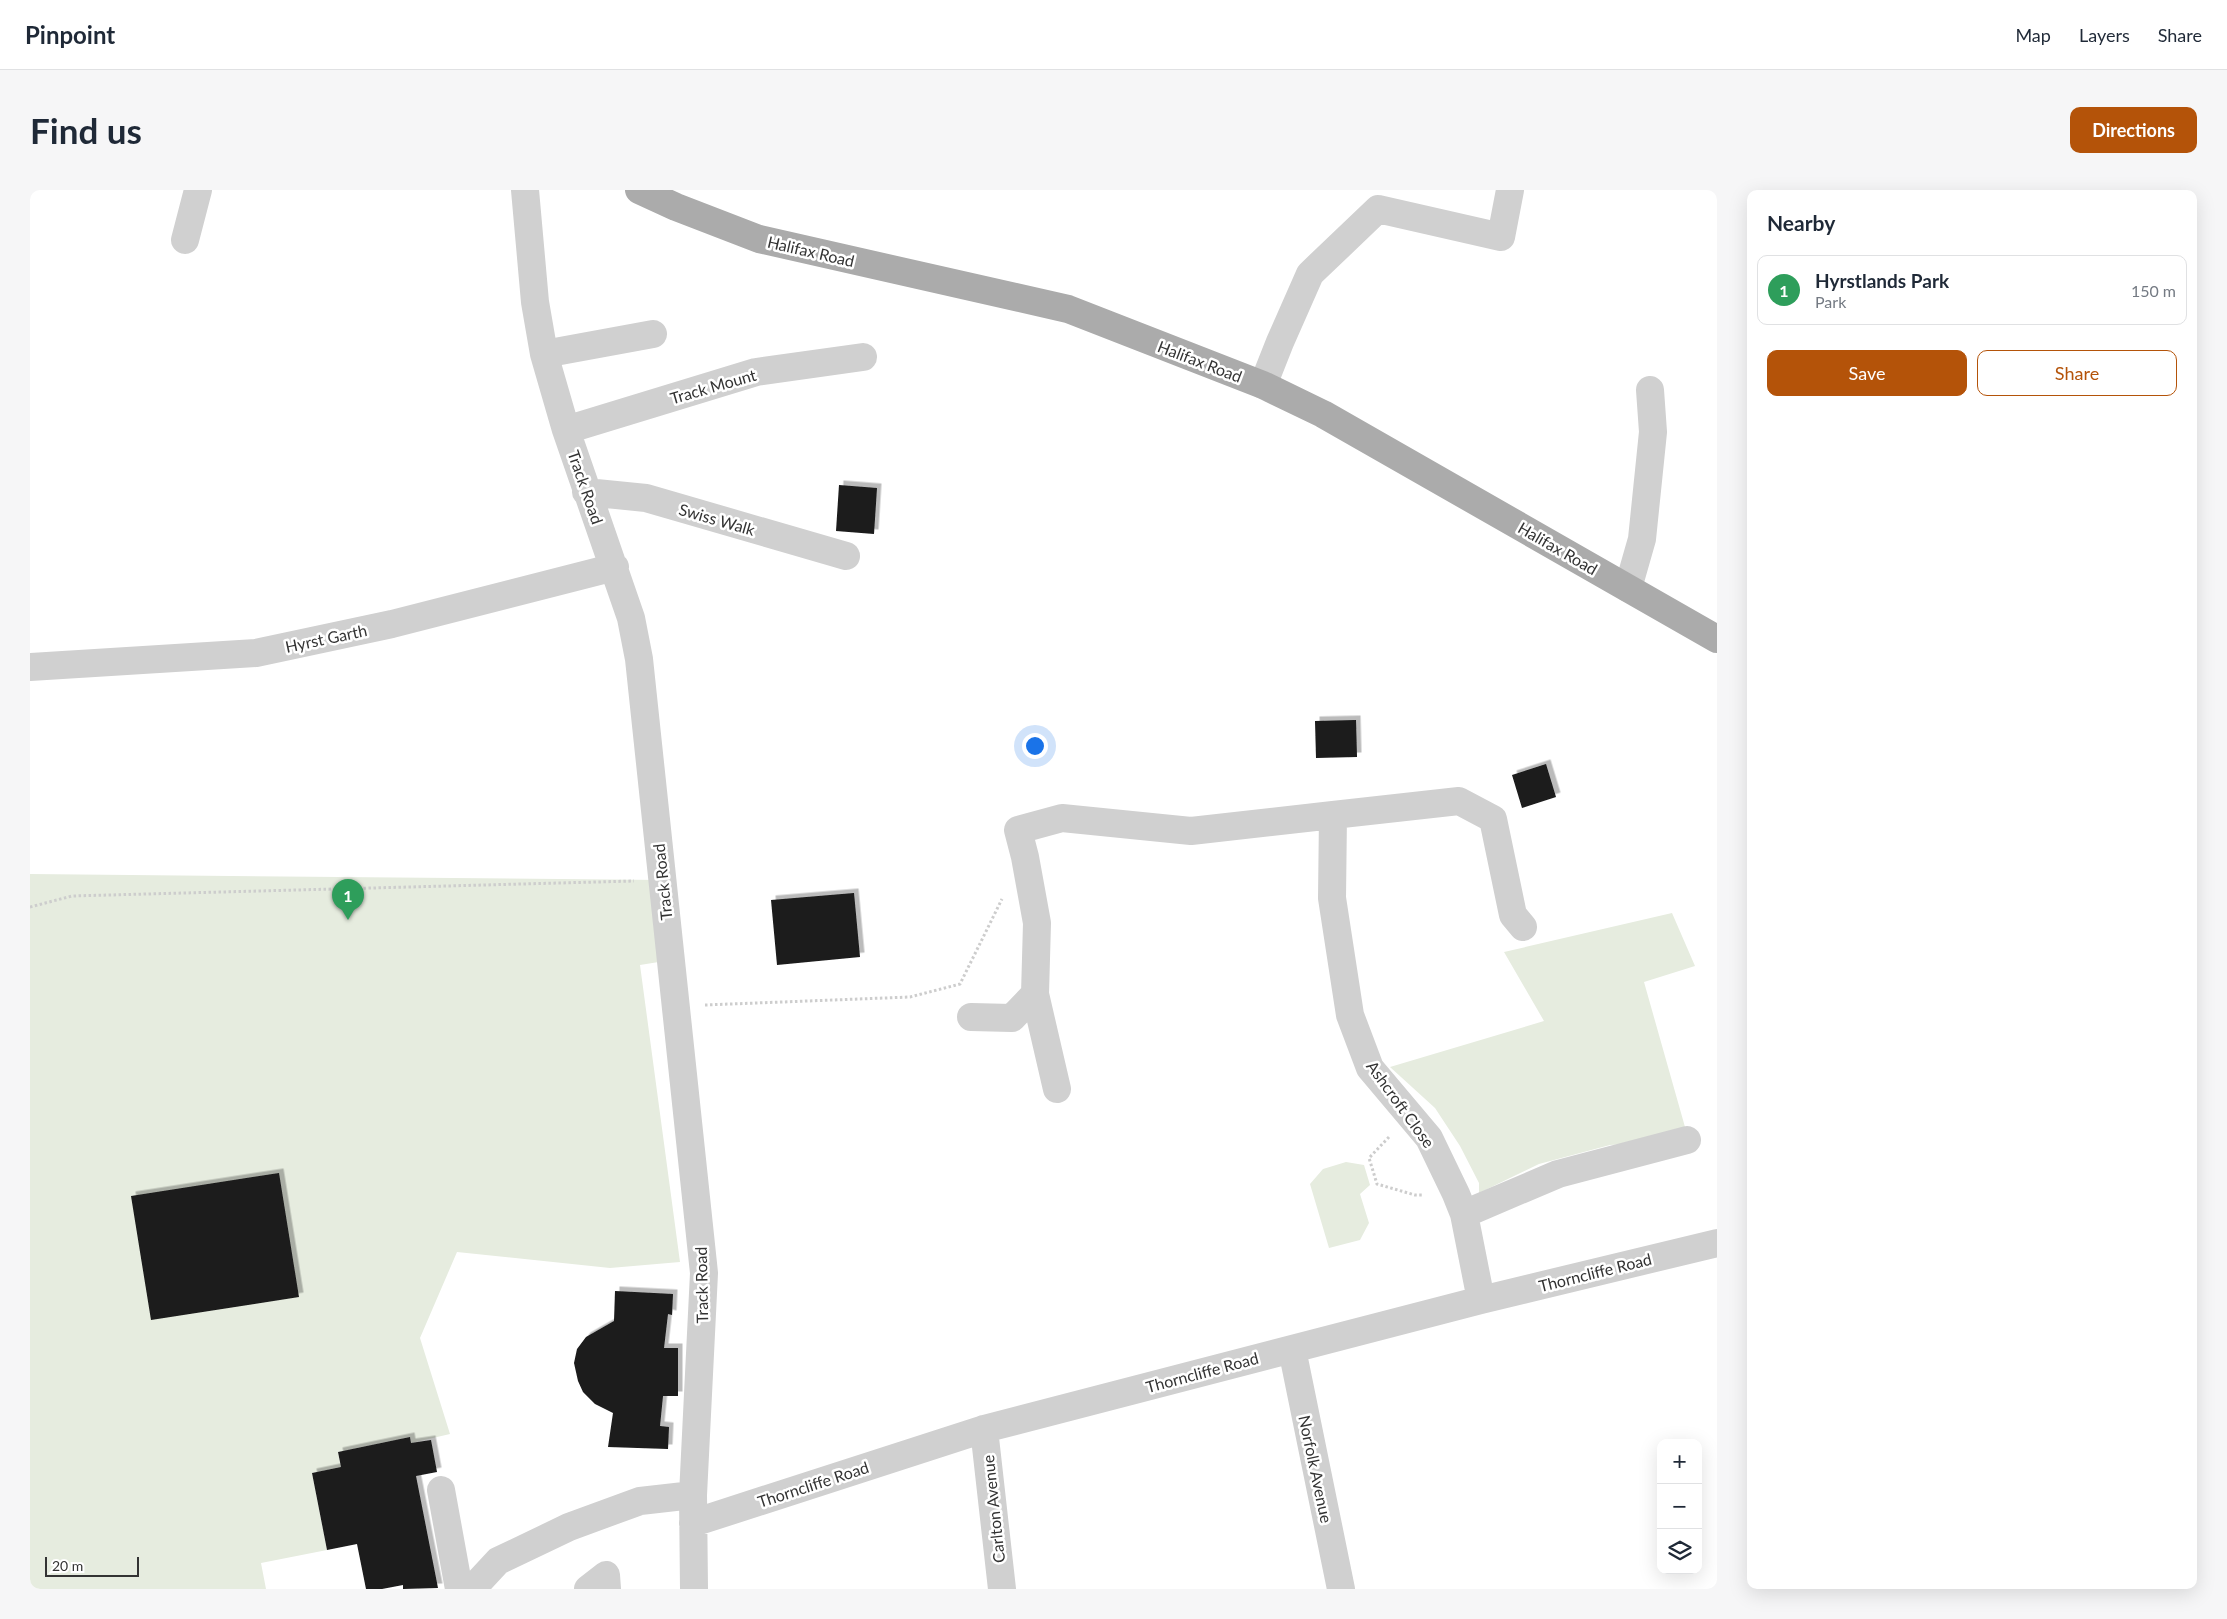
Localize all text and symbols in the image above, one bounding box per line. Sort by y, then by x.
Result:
text: Pinpoint [25,20,115,49]
text: Map [2015,24,2051,46]
text: Layers [2079,24,2130,46]
text: Share [2158,24,2202,46]
button: Directions [2070,107,2197,153]
text: Find us [30,109,142,151]
text: Nearby [1767,210,1835,235]
street label: Halifax Road [766,232,856,270]
text: Hyrstlands Park [1815,269,1949,292]
text: 1 [1779,281,1789,300]
text: 150 m [2131,281,2176,300]
text: Park [1815,292,1846,311]
street label: Halifax Road [1155,336,1245,386]
button: Save [1767,350,1967,396]
button: Share [1977,350,2177,396]
street label: Track Mount [668,365,758,407]
street label: Track Road [565,448,607,526]
street label: Swiss Walk [677,499,758,539]
street label: Halifax Road [1515,518,1601,578]
street label: Hyrst Garth [283,620,369,656]
your location [1022,733,1048,759]
street label: Track Road [649,843,675,921]
pin: 1 [332,879,364,920]
street label: Ashcroft Close [1363,1057,1439,1151]
street label: Track Road [691,1246,711,1324]
street label: Thorncliffe Road [1537,1249,1653,1295]
street label: Thorncliffe Road [1144,1348,1260,1396]
street label: Norfolk Avenue [1295,1413,1337,1525]
map controls [1657,1439,1702,1574]
button: + [1657,1439,1702,1484]
street label: Carlton Avenue [978,1454,1008,1564]
street label: Thorncliffe Road [755,1457,871,1511]
button: − [1657,1484,1702,1529]
button: layers [1657,1529,1702,1574]
scale bar [45,1554,139,1577]
text: 20 m [52,1557,83,1574]

